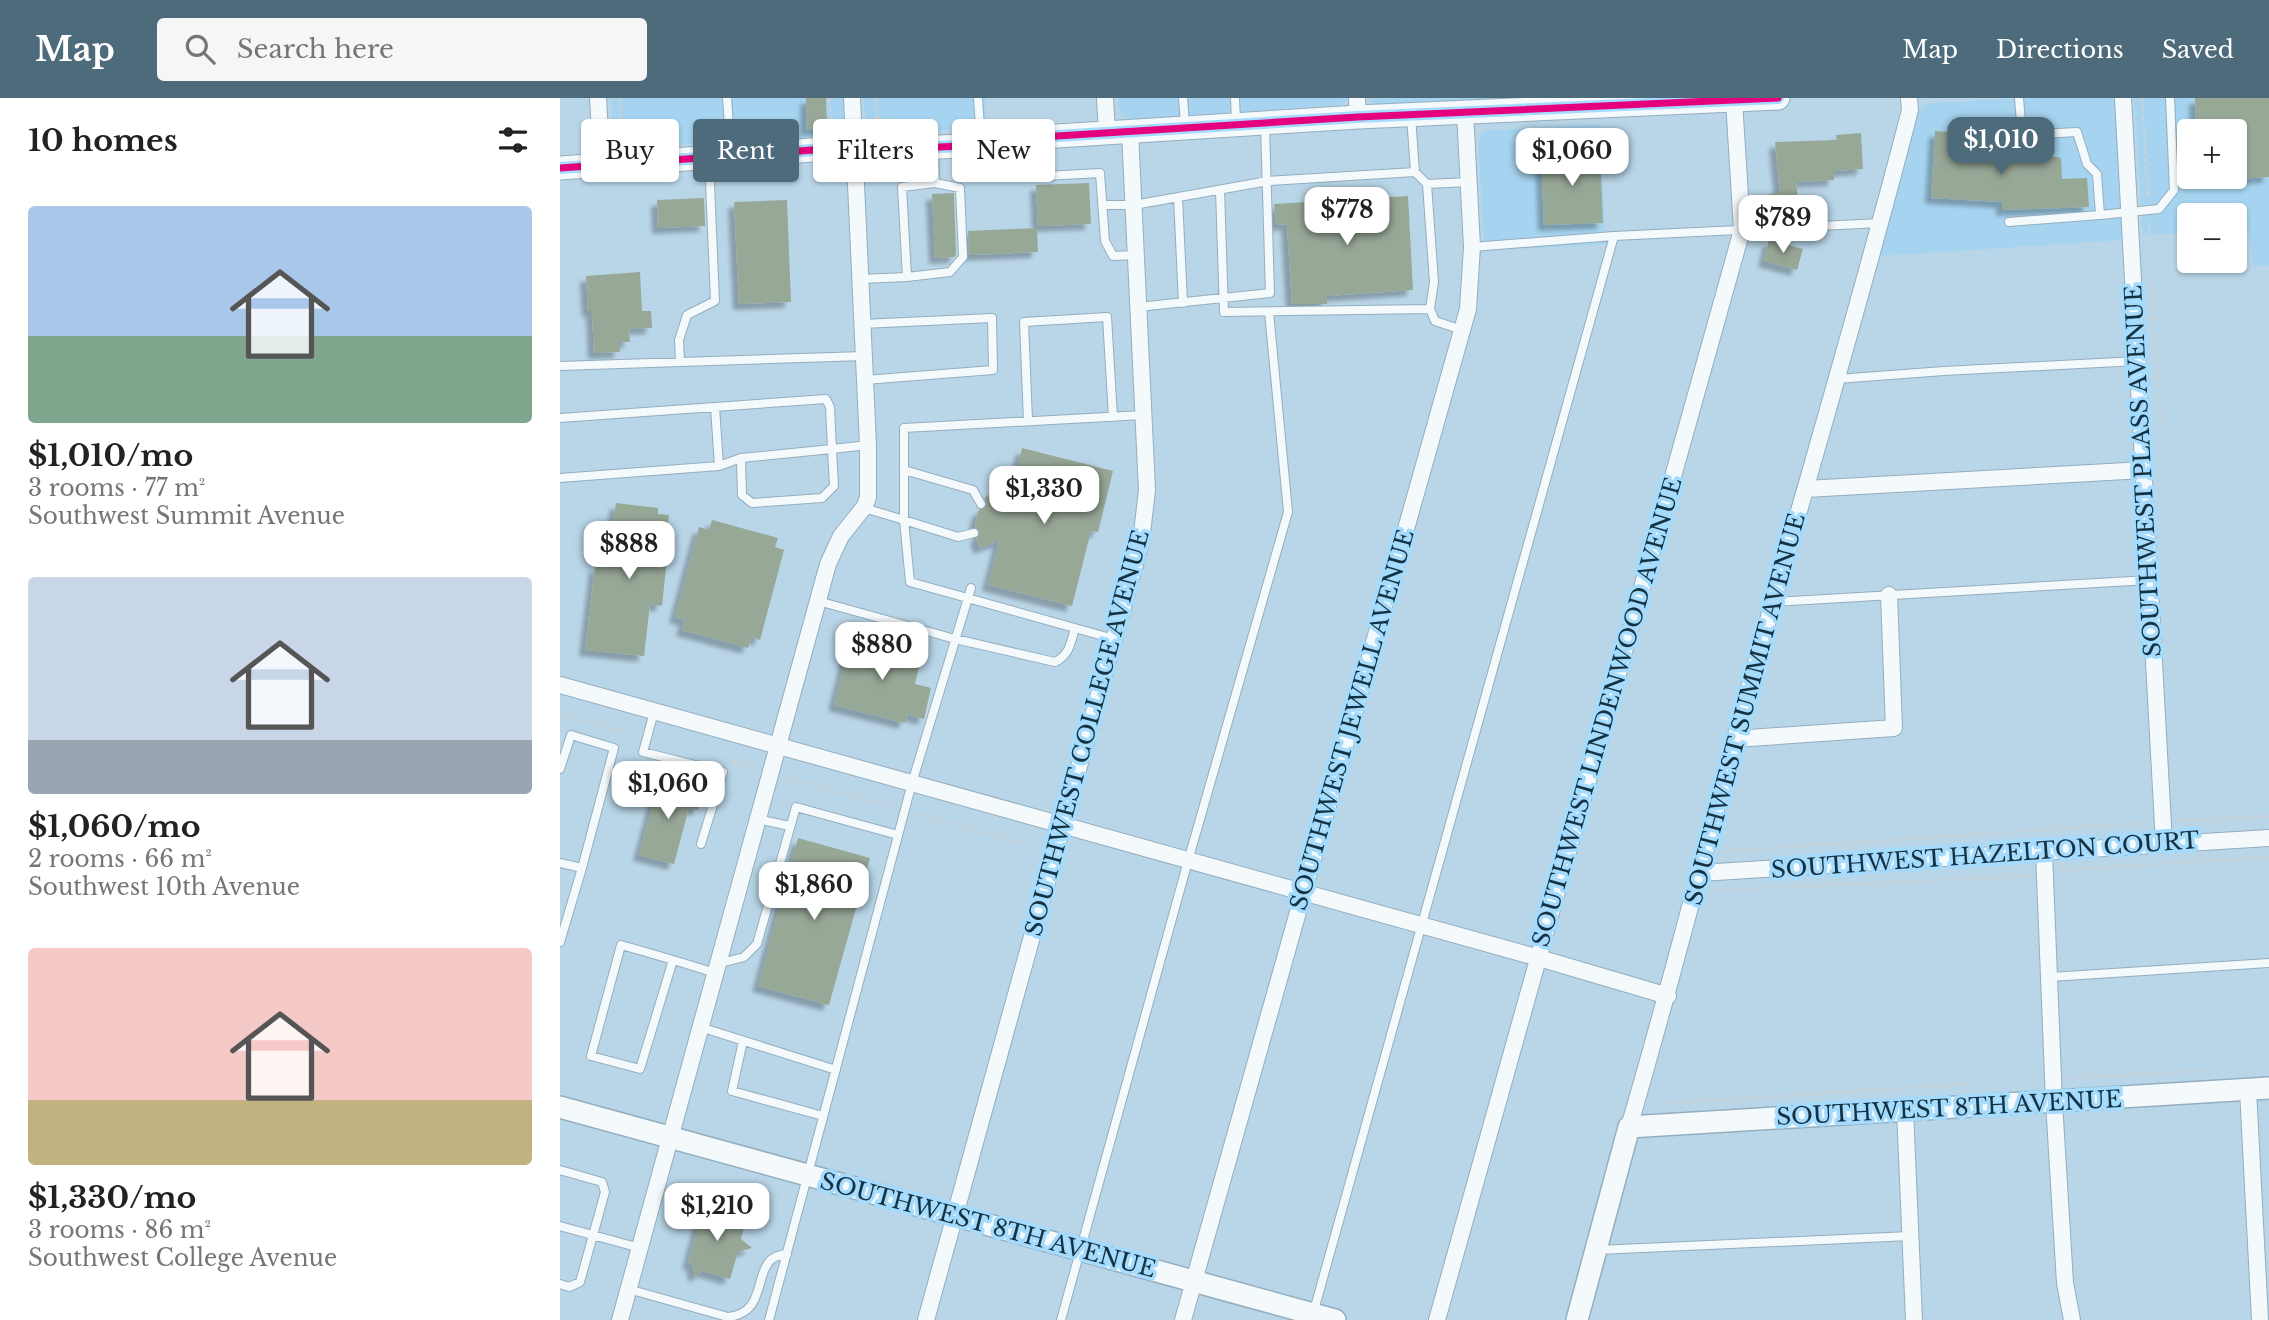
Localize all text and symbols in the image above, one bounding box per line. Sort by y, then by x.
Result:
search box [157,18,647,81]
text: Map [35,29,115,70]
icon: search [181,30,219,68]
text: Search here [237,33,394,65]
text: Map [1902,35,1958,64]
text: Directions [1996,35,2124,64]
text: Saved [2162,35,2234,64]
pin: $1,010 [1944,118,2058,177]
chip: Buy [581,119,679,182]
chip: Rent [693,119,799,182]
chip: Filters [813,119,938,182]
chip: New [952,119,1055,182]
map controls [2177,119,2247,273]
button: + [2177,119,2247,189]
icon: filters [494,121,532,159]
text: 10 homes [28,122,178,159]
text: $1,010 [1963,126,2039,154]
pin: $1,060 [1515,129,1629,188]
text: $1,060 [1532,137,1612,165]
pin: $778 [1306,188,1388,247]
pin: $789 [1742,195,1824,255]
text: $778 [1320,196,1374,224]
button: − [2177,203,2247,273]
text: $789 [1755,204,1811,232]
icon: home [217,251,343,377]
street label: SOUTHWEST PLASS AVENUE [2119,284,2167,658]
text: $1,010/mo [28,437,193,474]
pin: $1,330 [987,466,1101,526]
text: 3 rooms · 77 m² [28,474,205,502]
street label: SOUTHWEST LINDENWOOD AVENUE [1526,474,1688,950]
text: $1,330 [1005,475,1083,503]
text: Southwest Summit Avenue [28,502,345,530]
street label: SOUTHWEST SUMMIT AVENUE [1679,510,1811,908]
pin: $888 [588,522,670,581]
street label: SOUTHWEST JEWELL AVENUE [1284,526,1420,914]
street label: SOUTHWEST COLLEGE AVENUE [1019,527,1155,939]
text: $888 [600,530,658,558]
icon: home [217,622,343,748]
pin: $880 [841,622,923,682]
text: $880 [851,631,913,659]
pin: $1,060 [611,762,725,821]
text: $1,060 [628,770,708,798]
text: $1,060/mo [28,808,200,845]
street label: SOUTHWEST HAZELTON COURT [1770,826,2201,884]
text: 2 rooms · 66 m² [28,845,212,873]
pin: $1,860 [757,862,871,922]
text: $1,860 [775,871,853,899]
text: Southwest 10th Avenue [28,873,300,901]
icon: home [217,993,343,1119]
street label: SOUTHWEST 8TH AVENUE [1775,1085,2123,1131]
street label: SOUTHWEST 8TH AVENUE [817,1167,1159,1283]
text: $1,330/mo [28,1179,196,1216]
pin: $1,210 [660,1184,774,1243]
text: $1,210 [680,1192,754,1220]
text: 3 rooms · 86 m² [28,1216,211,1244]
text: Southwest College Avenue [28,1244,337,1272]

